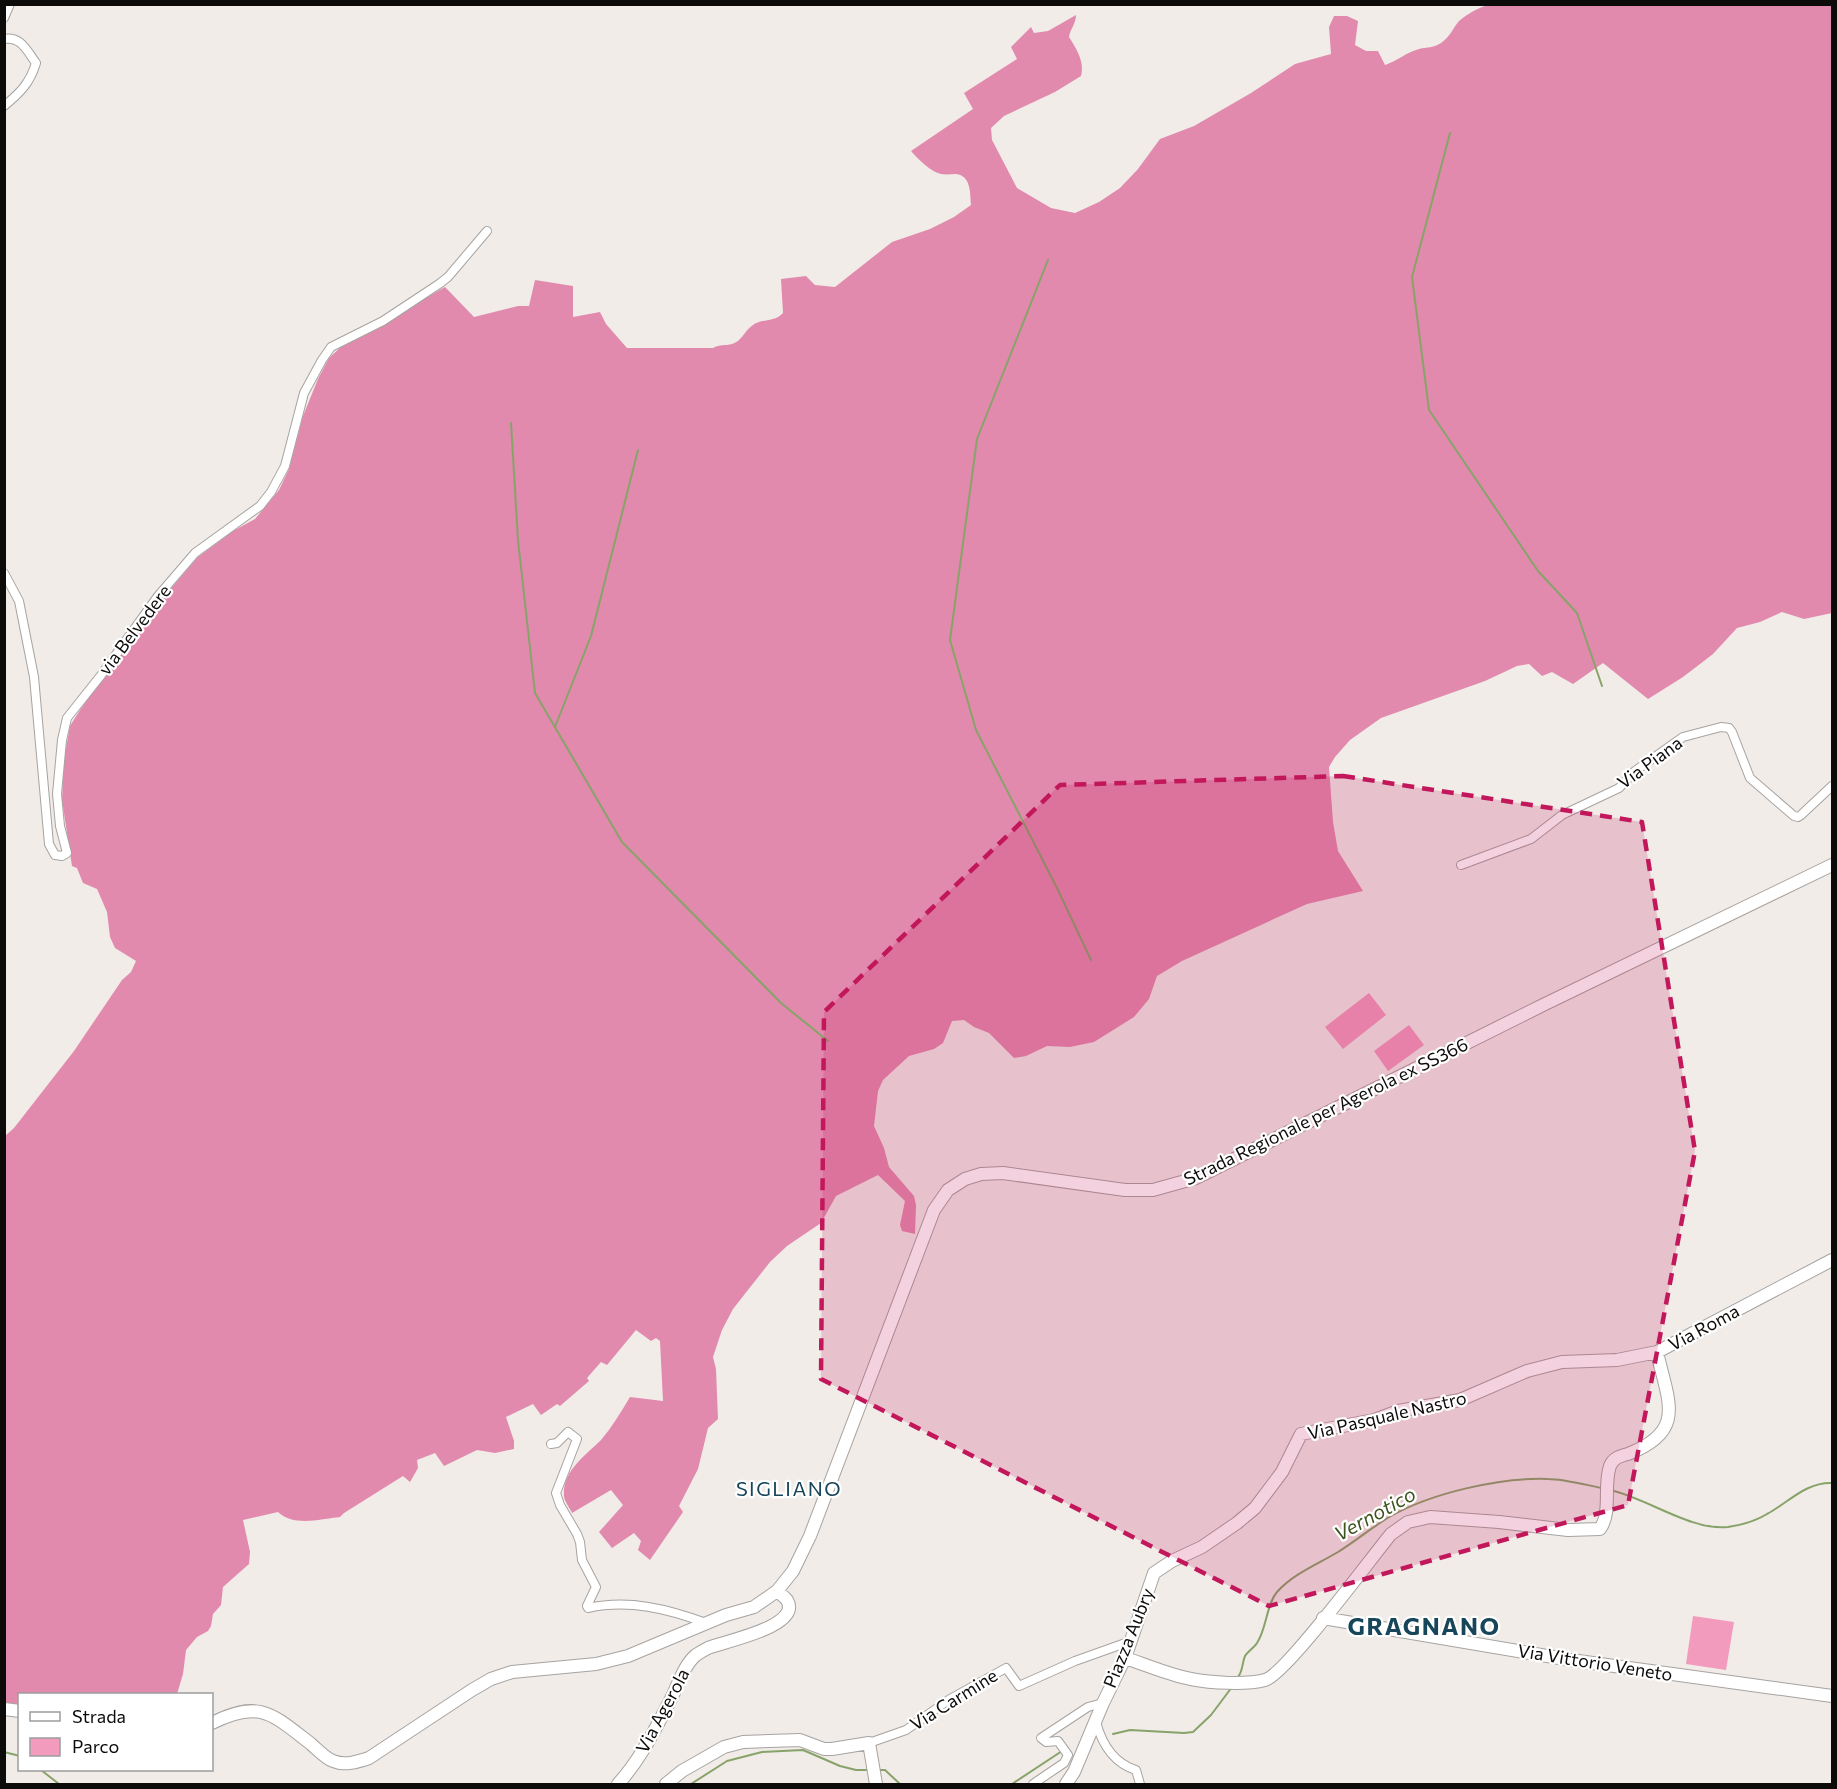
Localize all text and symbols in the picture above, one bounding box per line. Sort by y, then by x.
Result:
street label: via Belvedere [93,580,175,679]
street label: Via Piana [1613,731,1686,793]
street label: Strada Regionale per Agerola ex SS366 [1180,1033,1471,1190]
street label: Via Roma [1664,1299,1743,1355]
street label: Via Pasquale Nastro [1305,1386,1468,1444]
district label: SIGLIANO [736,1476,842,1500]
water label: Vernotico [1330,1481,1419,1545]
street label: Piazza Aubry [1098,1585,1158,1691]
district label: GRAGNANO [1348,1611,1500,1640]
street label: Via Vittorio Veneto [1516,1639,1674,1685]
street label: Via Carmine [906,1664,1001,1735]
street label: Via Agerola [631,1665,694,1757]
legend [18,1693,213,1771]
text: Strada [72,1705,126,1727]
text: Parco [72,1735,119,1757]

